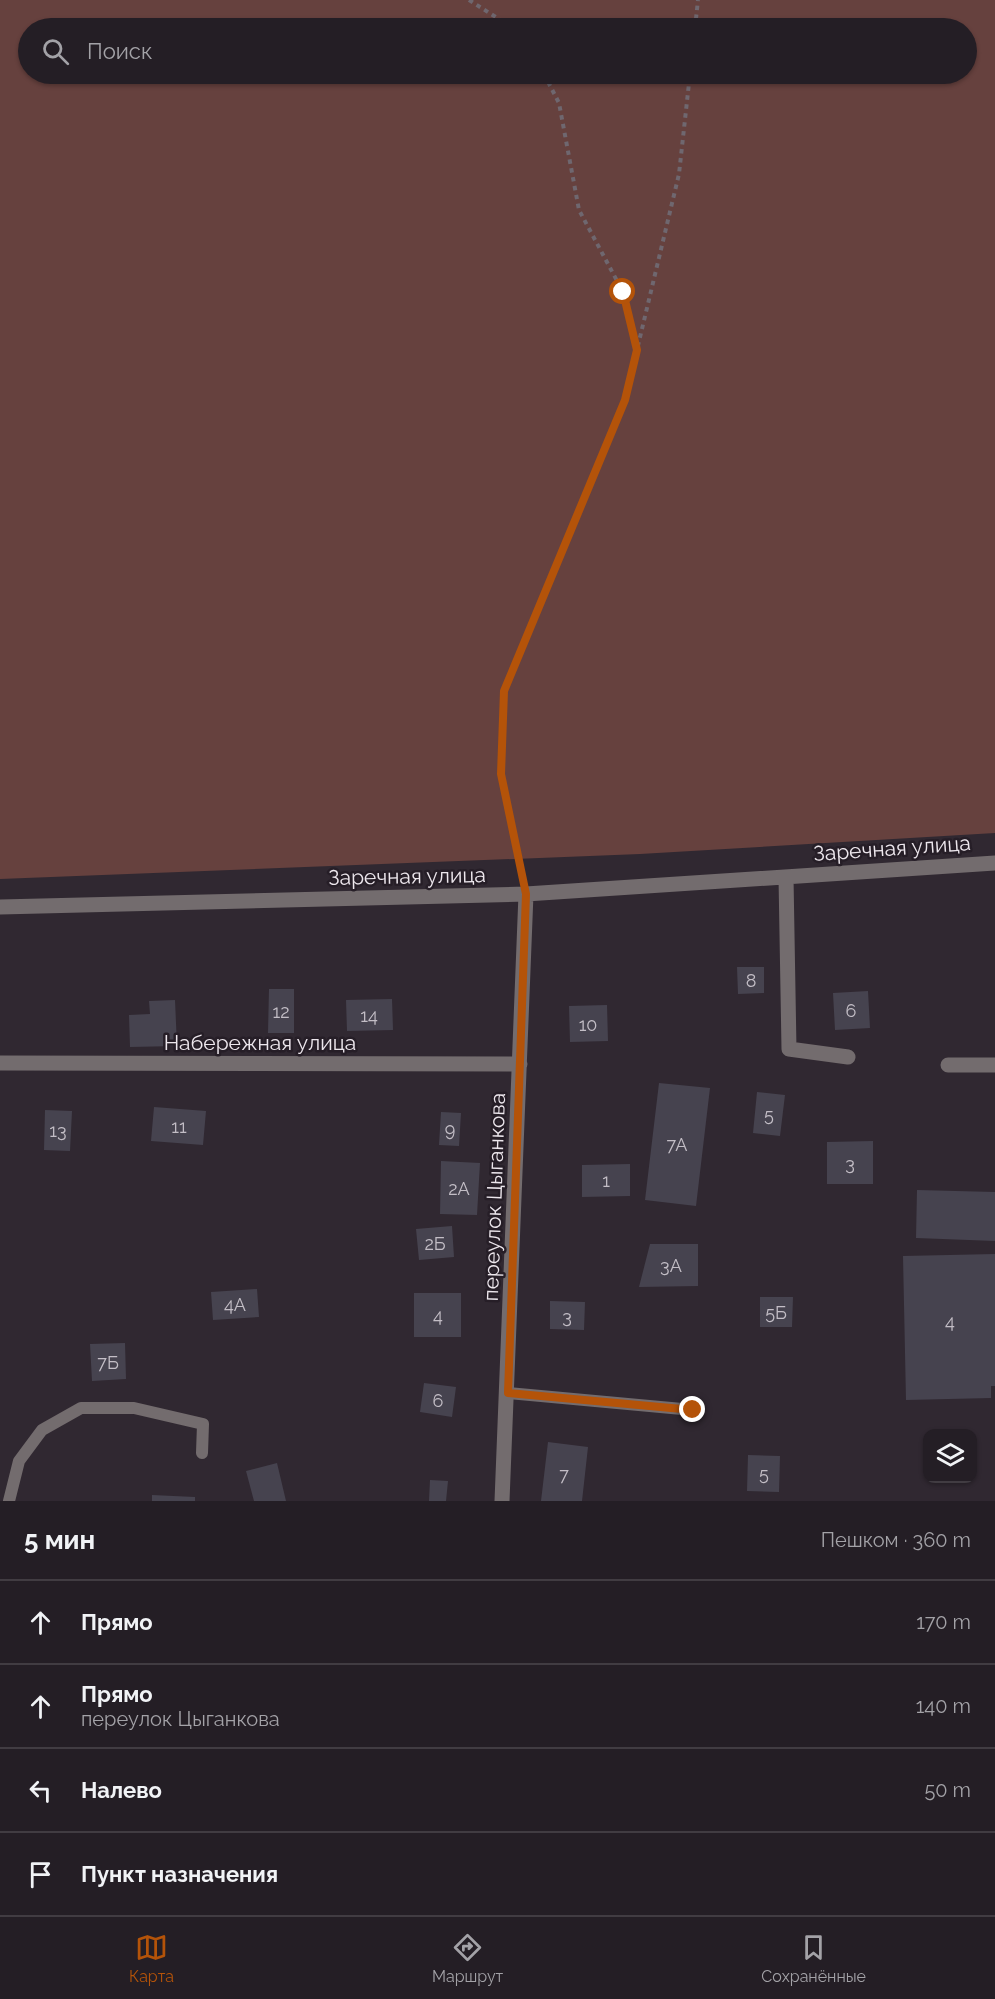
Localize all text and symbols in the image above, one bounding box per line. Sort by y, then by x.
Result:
search box [18,18,977,84]
icon: search [39,35,72,68]
text: Поиск [87,38,152,64]
route start [609,278,635,304]
street label: Заречная улица [812,830,972,866]
street label: Заречная улица [328,862,486,890]
house number: 8 [746,970,756,991]
house number: 6 [846,1000,857,1021]
house number: 12 [272,1001,290,1022]
house number: 14 [360,1005,378,1026]
house number: 10 [579,1014,597,1035]
street label: Набережная улица [164,1030,356,1055]
street label: переулок Цыганкова [478,1092,510,1302]
house number: 5 [764,1104,774,1125]
house number: 11 [171,1116,187,1137]
house number: 9 [445,1119,455,1140]
house number: 13 [49,1120,67,1141]
house number: 7А [667,1134,688,1155]
house number: 3 [845,1153,855,1174]
house number: 1 [602,1170,610,1191]
house number: 2А [448,1178,470,1199]
house number: 2Б [424,1233,446,1254]
house number: 3А [660,1255,682,1276]
house number: 4А [224,1294,246,1315]
house number: 5Б [765,1302,787,1323]
house number: 4 [433,1305,443,1326]
house number: 3 [562,1306,572,1327]
house number: 4 [945,1311,955,1332]
house number: 7Б [97,1352,119,1373]
house number: 6 [433,1390,444,1411]
route end [679,1396,705,1422]
map controls [923,1429,977,1483]
button: layers [923,1429,977,1483]
house number: 5 [759,1463,769,1484]
house number: 7 [559,1464,569,1485]
text: 5 мин [24,1525,95,1555]
text: Пешком · 360 m [821,1528,971,1552]
icon: ahead [24,1606,57,1639]
text: Прямо [81,1609,153,1635]
text: 170 m [916,1610,971,1634]
text: Прямо [81,1681,153,1707]
icon: ahead [24,1690,57,1723]
text: 140 m [916,1694,971,1718]
text: переулок Цыганкова [81,1707,280,1731]
icon: left [24,1774,57,1807]
text: Налево [81,1777,162,1803]
text: 50 m [924,1778,971,1802]
icon: arrive [24,1858,57,1891]
text: Пункт назначения [81,1861,278,1887]
tab: Карта [129,1931,174,1986]
tab: Маршрут [432,1931,503,1986]
tab: Сохранённые [761,1931,866,1986]

